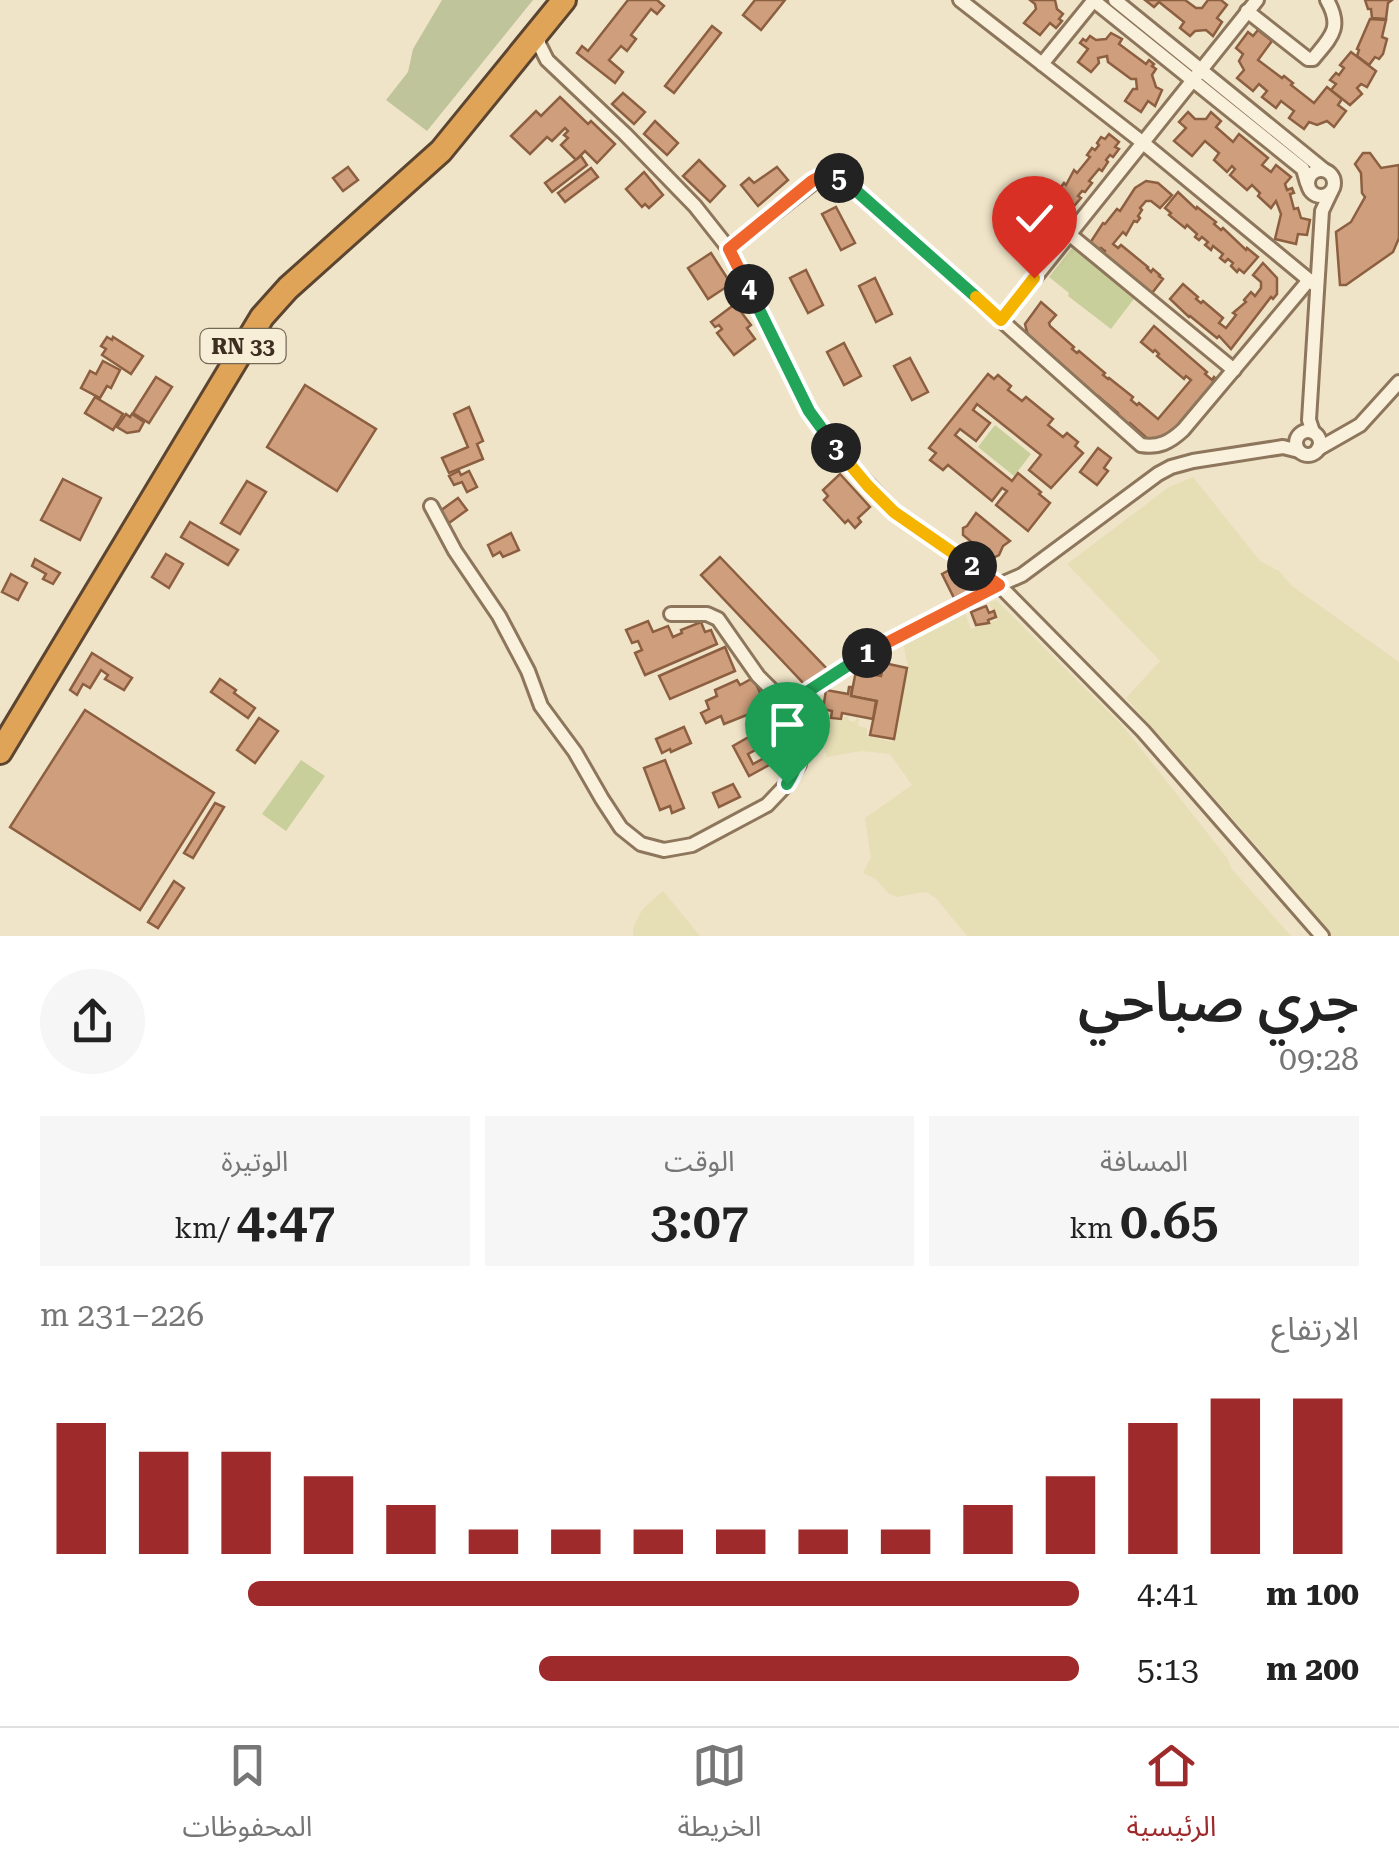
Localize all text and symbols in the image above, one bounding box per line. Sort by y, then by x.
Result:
pin: 5 [814,153,864,203]
text: 5 [831,161,847,194]
pin [992,176,1077,279]
icon: check [1007,191,1062,246]
pin: 4 [724,264,774,314]
text: 4 [741,272,757,305]
road number: RN 33 [200,329,286,363]
pin: 3 [811,423,861,473]
text: 3 [828,431,844,464]
pin: 2 [947,541,997,591]
text: 2 [964,549,980,582]
pin: 1 [842,628,892,678]
text: 1 [859,636,875,669]
pin [745,682,830,785]
icon: arrive [760,697,815,752]
button: share [40,969,145,1074]
text: جري صباحي [1078,970,1359,1034]
text: 09:28 [1279,1040,1359,1078]
text: الوتيرة [221,1145,288,1178]
text: الوقت [664,1145,735,1178]
text: المسافة [1100,1145,1188,1178]
text: 4:47 [237,1192,335,1250]
text: 3:07 [650,1192,749,1250]
text: 0.65 [1120,1192,1219,1250]
text: /km [174,1212,237,1245]
text: km [1070,1212,1120,1245]
text: 226–231 m [40,1296,204,1334]
text: الارتفاع [1271,1310,1359,1348]
text: 4:41 [1137,1575,1199,1613]
text: 100 m [1266,1575,1359,1613]
text: 5:13 [1137,1650,1199,1688]
text: 200 m [1266,1650,1359,1688]
tab: المحفوظات [183,1738,313,1857]
tab: الخريطة [678,1738,761,1857]
tab: الرئيسية [1126,1738,1216,1857]

